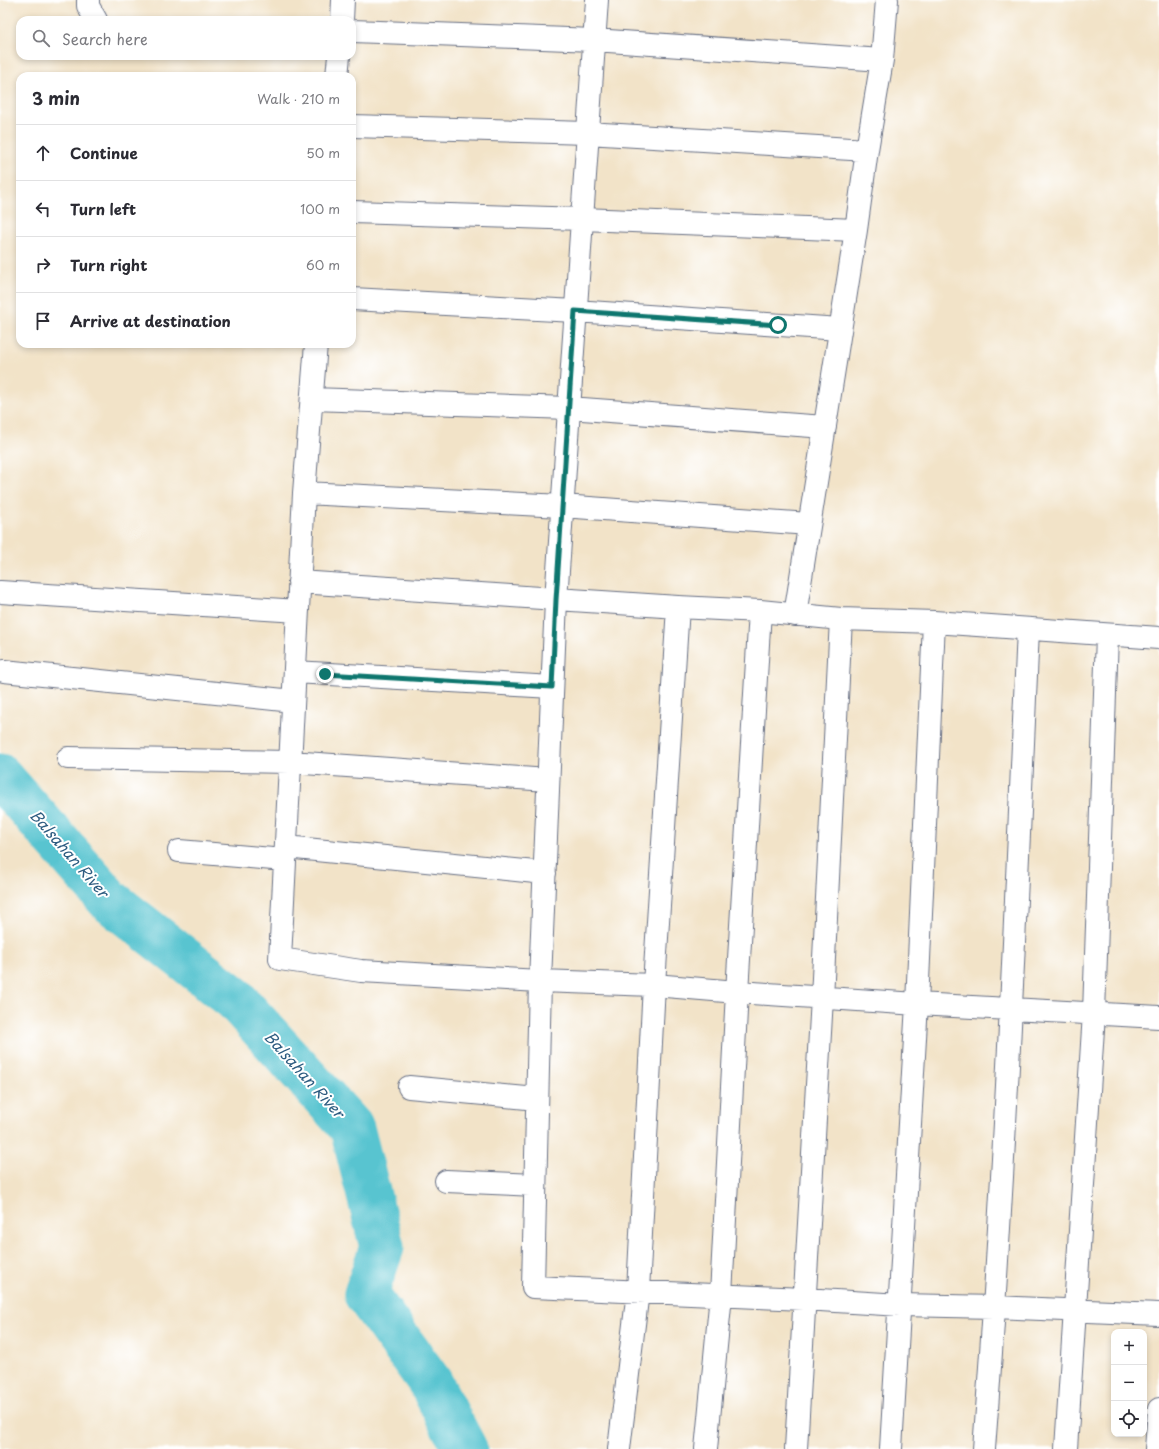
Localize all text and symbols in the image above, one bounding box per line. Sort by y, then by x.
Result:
search box [16,16,356,60]
icon: search [30,27,52,49]
text: Search here [62,27,148,50]
text: 3 min [32,85,80,111]
text: Walk · 210 m [257,89,340,108]
text: Continue [70,141,138,164]
icon: ahead [32,142,54,164]
text: 50 m [306,143,340,162]
text: Turn left [70,197,136,220]
icon: left [32,198,54,220]
text: 100 m [300,199,340,218]
text: Turn right [70,253,147,276]
icon: right [32,254,54,276]
text: 60 m [306,255,340,274]
text: Arrive at destination [70,309,231,332]
icon: arrive [32,310,54,332]
route start [769,316,787,334]
route end [316,665,334,683]
water label: Balsahan River [25,804,116,904]
water label: Balsahan River [260,1026,352,1124]
map controls [1111,1329,1147,1437]
button: + [1111,1329,1147,1365]
button: − [1111,1365,1147,1401]
button: locate [1111,1401,1147,1437]

